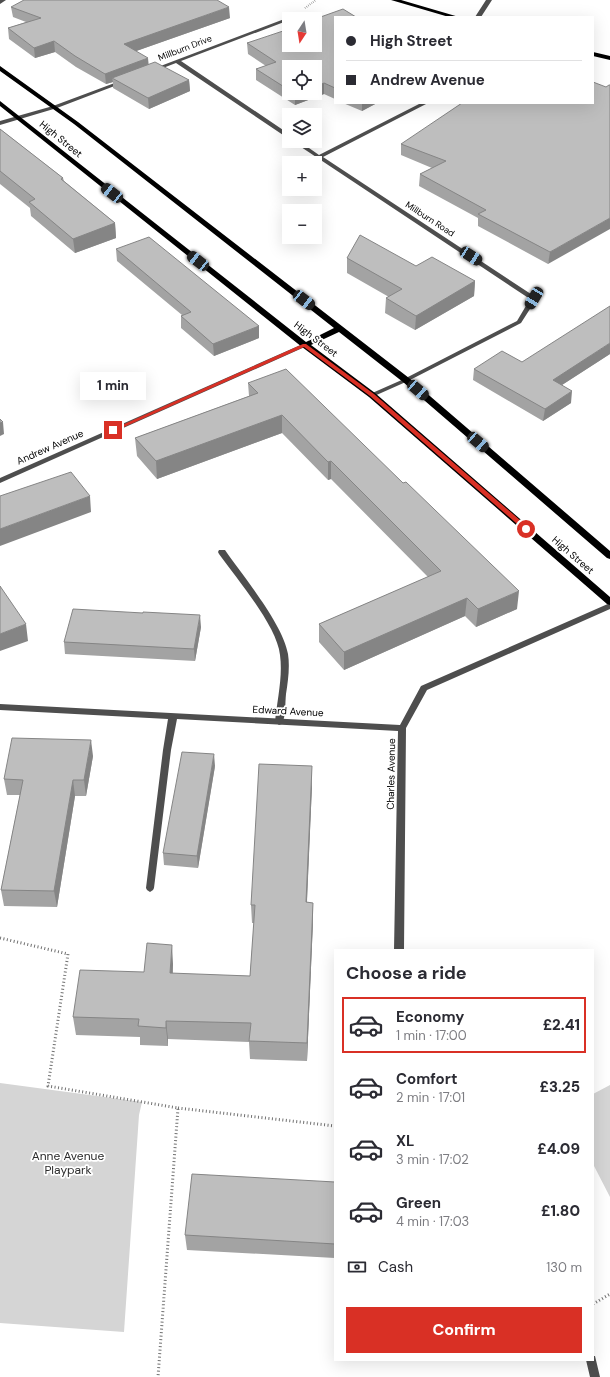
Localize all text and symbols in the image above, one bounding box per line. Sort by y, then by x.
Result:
north arrow [282,12,322,52]
map controls [282,12,322,244]
text: High Street [370,31,453,51]
street label: Millburn Drive [156,32,214,64]
button: locate [282,60,322,100]
text: Andrew Avenue [370,70,485,90]
button: layers [282,108,322,148]
street label: High Street [37,118,85,160]
button: + [282,156,322,196]
car [99,181,125,205]
street label: Millburn Road [403,199,457,240]
button: − [282,204,322,244]
car [458,244,484,268]
car [185,249,211,273]
car [523,285,545,311]
car [291,288,317,312]
street label: High Street [292,318,341,360]
callout: 1 min [80,372,146,400]
text: 1 min [97,377,129,394]
car [405,378,431,402]
route end [104,421,122,439]
street label: Andrew Avenue [15,426,86,468]
car [465,430,491,454]
route start [517,520,535,538]
street label: High Street [549,533,597,577]
street label: Edward Avenue [252,703,324,719]
street label: Charles Avenue [384,738,398,810]
text: Choose a ride [346,961,467,985]
icon: car [348,1007,384,1043]
text: Economy [396,1007,464,1027]
text: £2.41 [543,1015,580,1035]
text: 1 min · 17:00 [396,1027,467,1044]
icon: car [348,1069,384,1105]
text: Comfort [396,1069,457,1089]
text: £3.25 [540,1077,580,1097]
text: 2 min · 17:01 [396,1089,465,1106]
icon: car [348,1131,384,1167]
text: XL [396,1131,414,1151]
text: £4.09 [537,1139,580,1159]
park label: Anne Avenue Playpark [32,1148,104,1178]
text: 3 min · 17:02 [396,1151,469,1168]
icon: car [348,1193,384,1229]
text: Green [396,1193,441,1213]
text: £1.80 [541,1201,580,1221]
text: 4 min · 17:03 [396,1213,469,1230]
icon: cash [346,1256,368,1278]
text: Cash [378,1257,413,1277]
text: 130 m [546,1259,582,1276]
button: Confirm [346,1307,582,1353]

